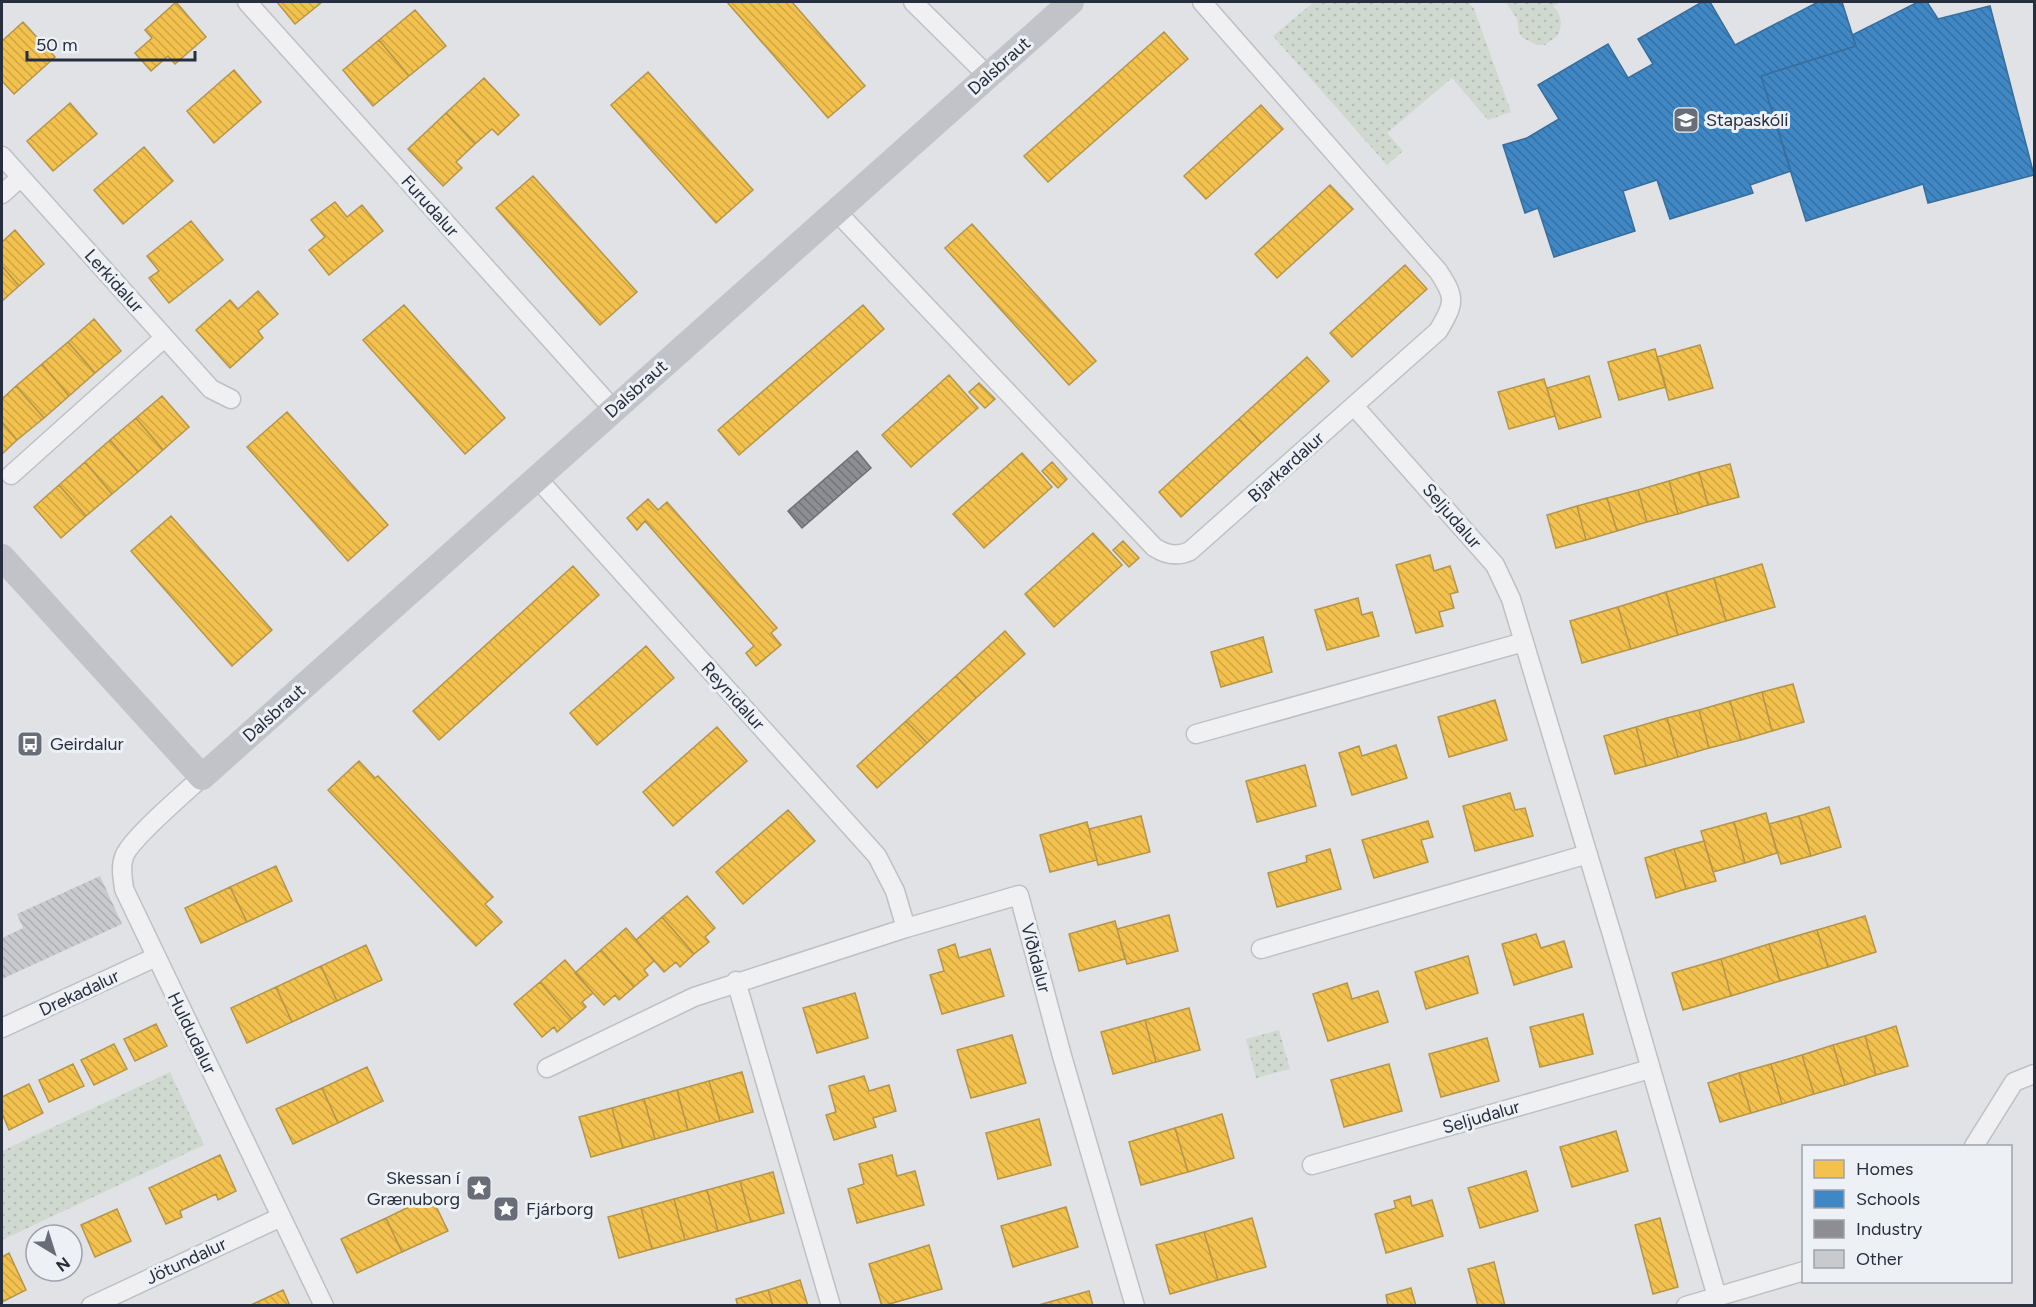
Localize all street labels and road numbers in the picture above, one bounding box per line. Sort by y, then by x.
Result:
street label: Dalsbraut [963,32,1035,100]
street label: Furudalur [397,171,463,241]
street label: Lerkidalur [80,245,148,317]
street label: Dalsbraut [600,355,672,423]
street label: Bjarkardalur [1243,427,1329,507]
street label: Seljudalur [1418,479,1486,553]
street label: Reynidalur [697,657,769,735]
street label: Dalsbraut [238,679,310,747]
street label: Víðidalur [1016,921,1056,995]
street label: Drekadalur [35,965,123,1021]
street label: Huldudalur [163,989,221,1077]
street label: Seljudalur [1440,1095,1522,1139]
street label: Jötundalur [142,1233,230,1289]

